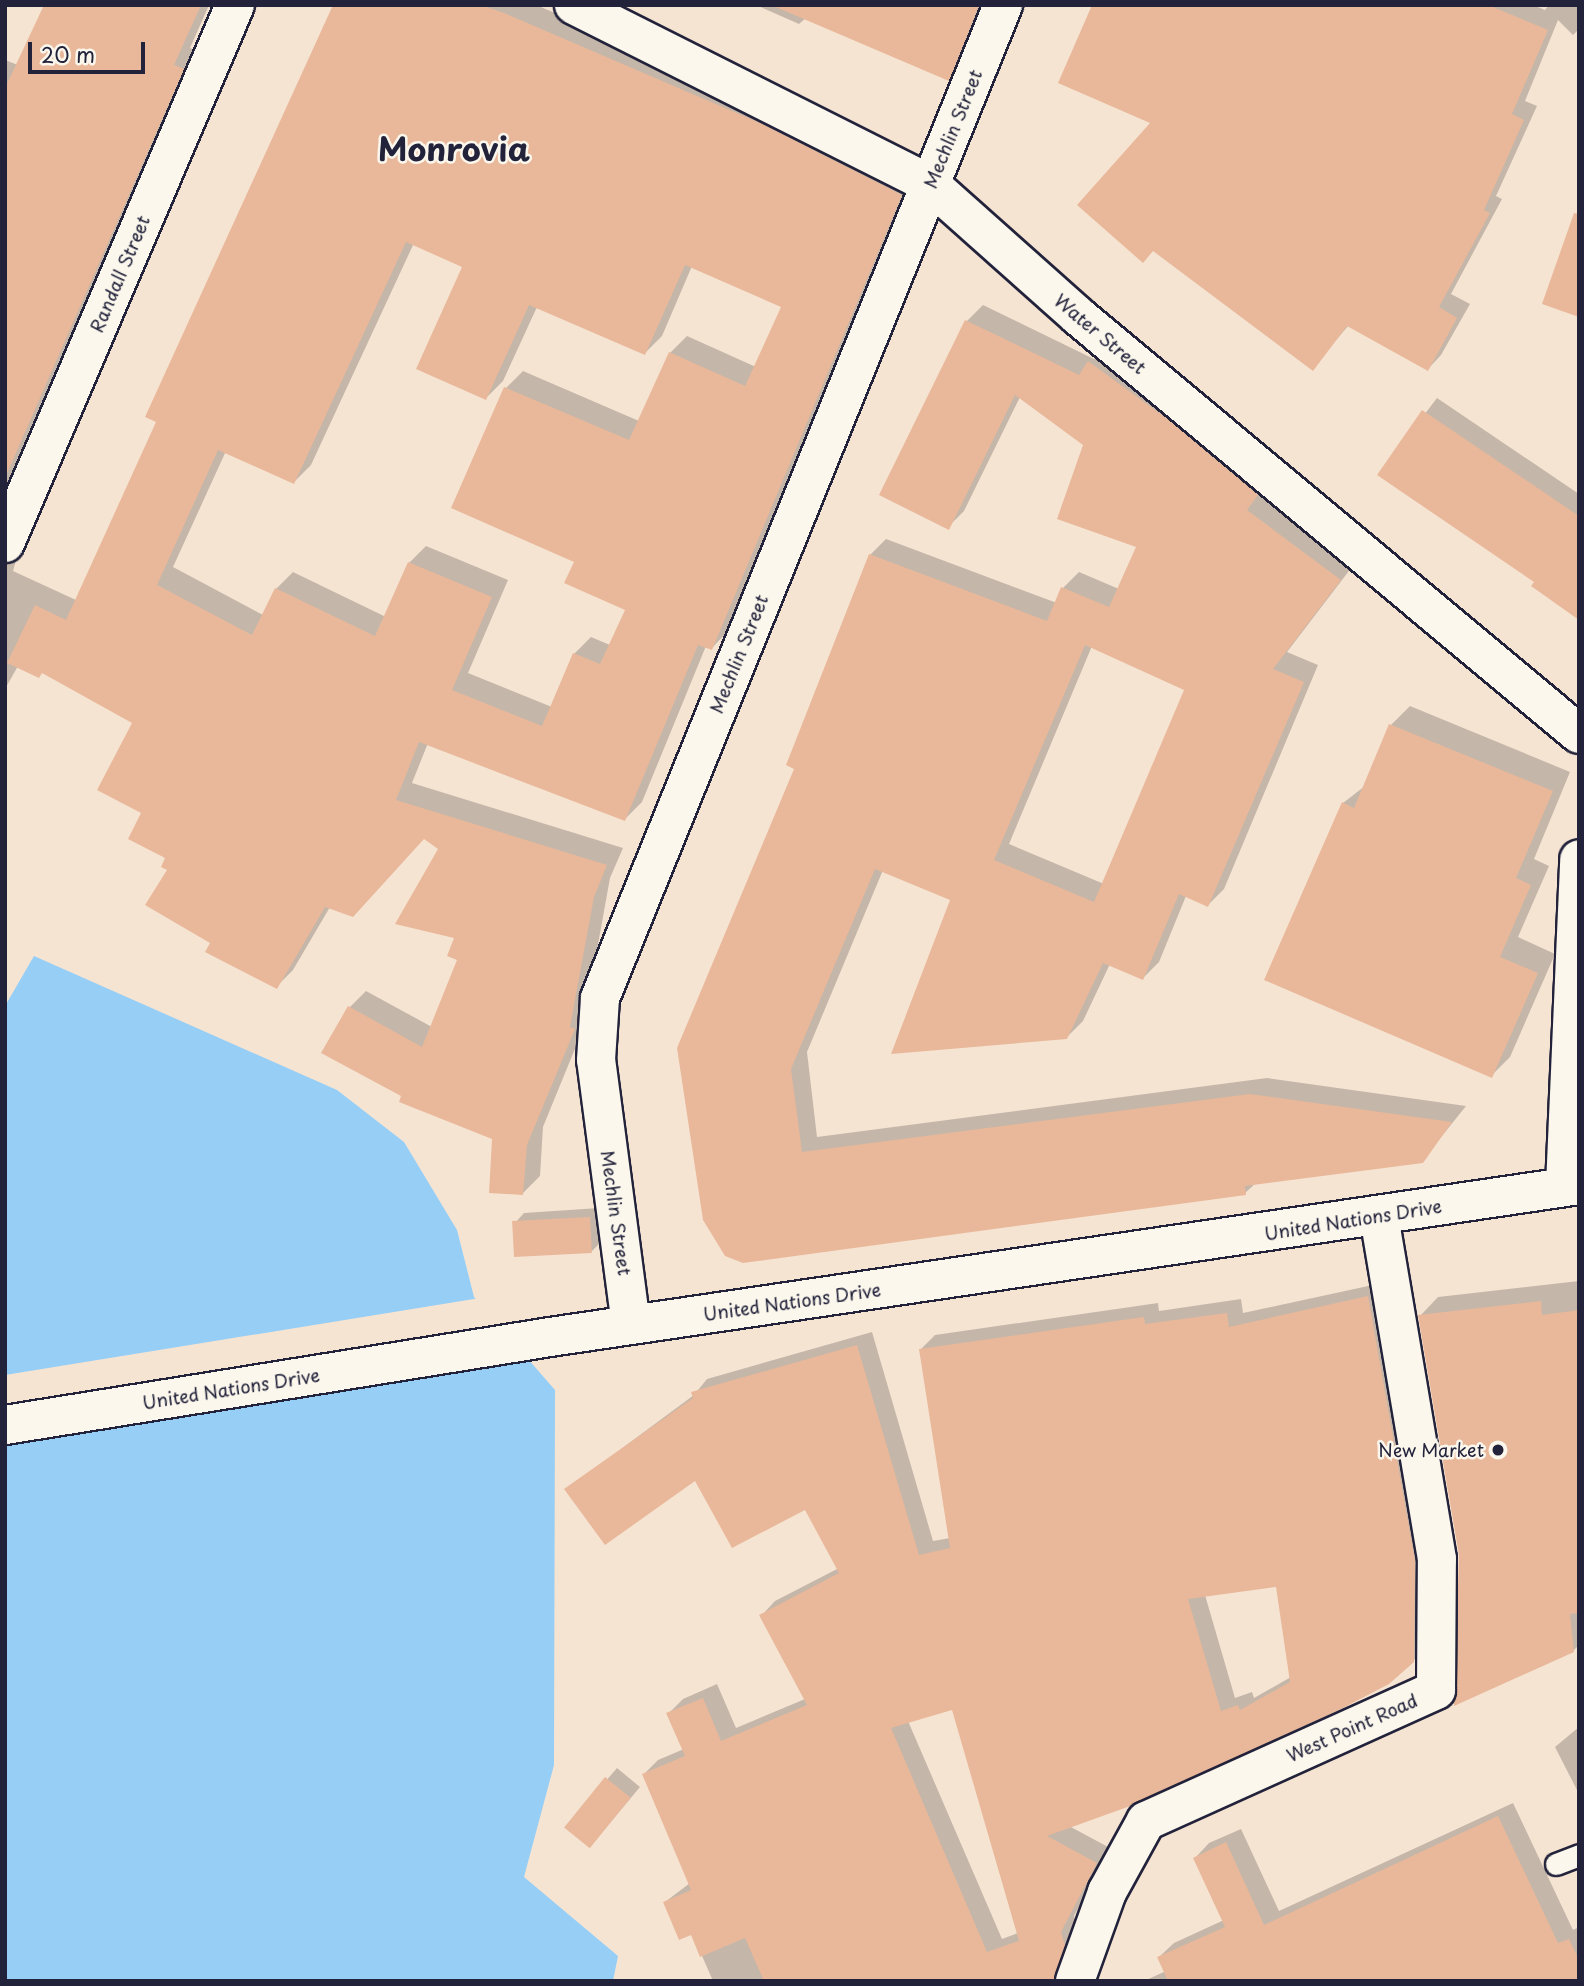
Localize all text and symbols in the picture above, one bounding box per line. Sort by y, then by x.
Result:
scale bar [32,28,149,72]
text: 20 m [41,38,95,70]
street label: Mechlin Street [919,66,987,192]
district label: Monrovia [378,129,530,167]
street label: Randall Street [86,212,154,336]
street label: Water Street [1049,289,1151,379]
street label: Mechlin Street [705,591,773,717]
street label: Mechlin Street [596,1148,636,1278]
street label: United Nations Drive [1262,1195,1444,1245]
street label: United Nations Drive [700,1279,884,1325]
street label: United Nations Drive [140,1364,322,1414]
place label: New Market [1377,1439,1484,1461]
marker: New Market [1490,1442,1506,1458]
street label: West Point Road [1283,1689,1421,1767]

